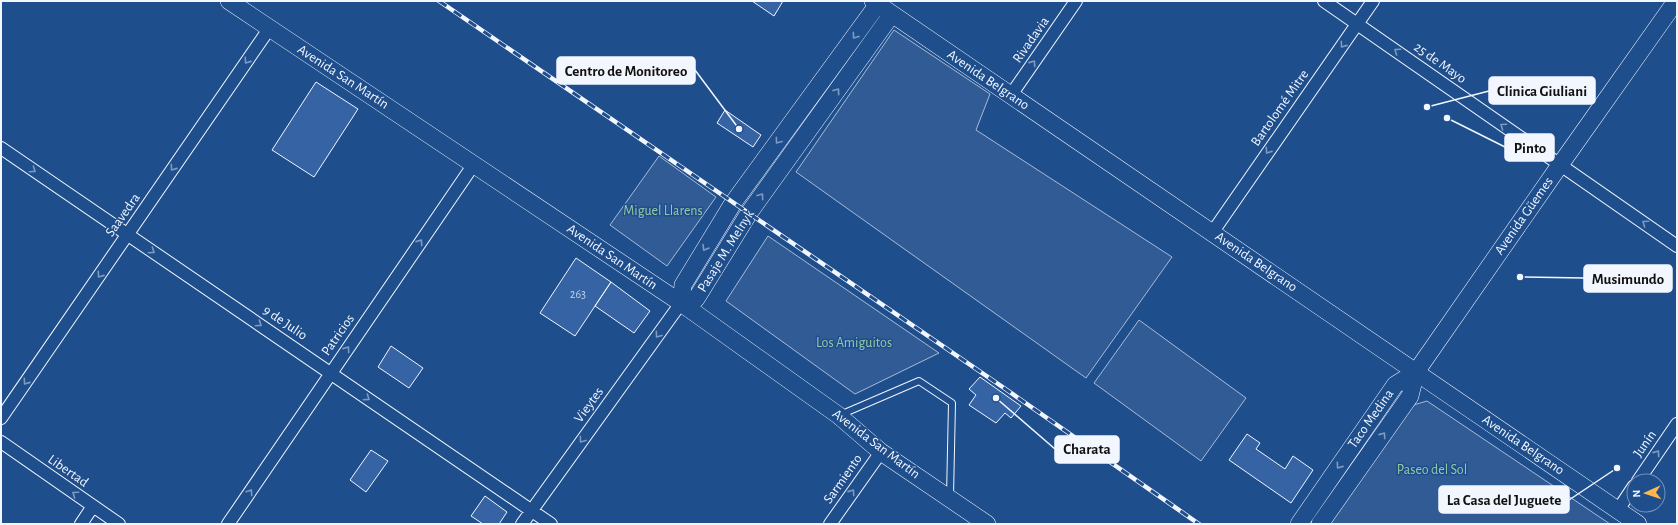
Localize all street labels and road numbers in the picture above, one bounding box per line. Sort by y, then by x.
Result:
street label: Rivadavia [1010,14,1052,66]
street label: 25 de Mayo [1411,40,1469,86]
street label: Avenida San Martín [295,42,391,112]
street label: Avenida Belgrano [944,47,1032,113]
street label: Bartolomé Mitre [1249,67,1311,149]
street label: Avenida Güemes [1492,175,1556,257]
street label: Saavedra [103,190,143,239]
street label: Pasaje M. Melnyk [695,207,757,295]
street label: Avenida San Martín [564,222,660,292]
street label: Avenida Belgrano [1212,229,1300,295]
street label: 9 de Julio [260,303,310,343]
street label: Patricios [319,312,357,358]
street label: Vieytes [572,385,606,425]
street label: Taco Medina [1346,386,1397,451]
street label: Avenida San Martín [830,407,922,481]
street label: Avenida Belgrano [1479,412,1567,478]
street label: Junín [1631,428,1659,460]
street label: Libertad [45,452,91,490]
street label: Sarmiento [821,452,865,506]

